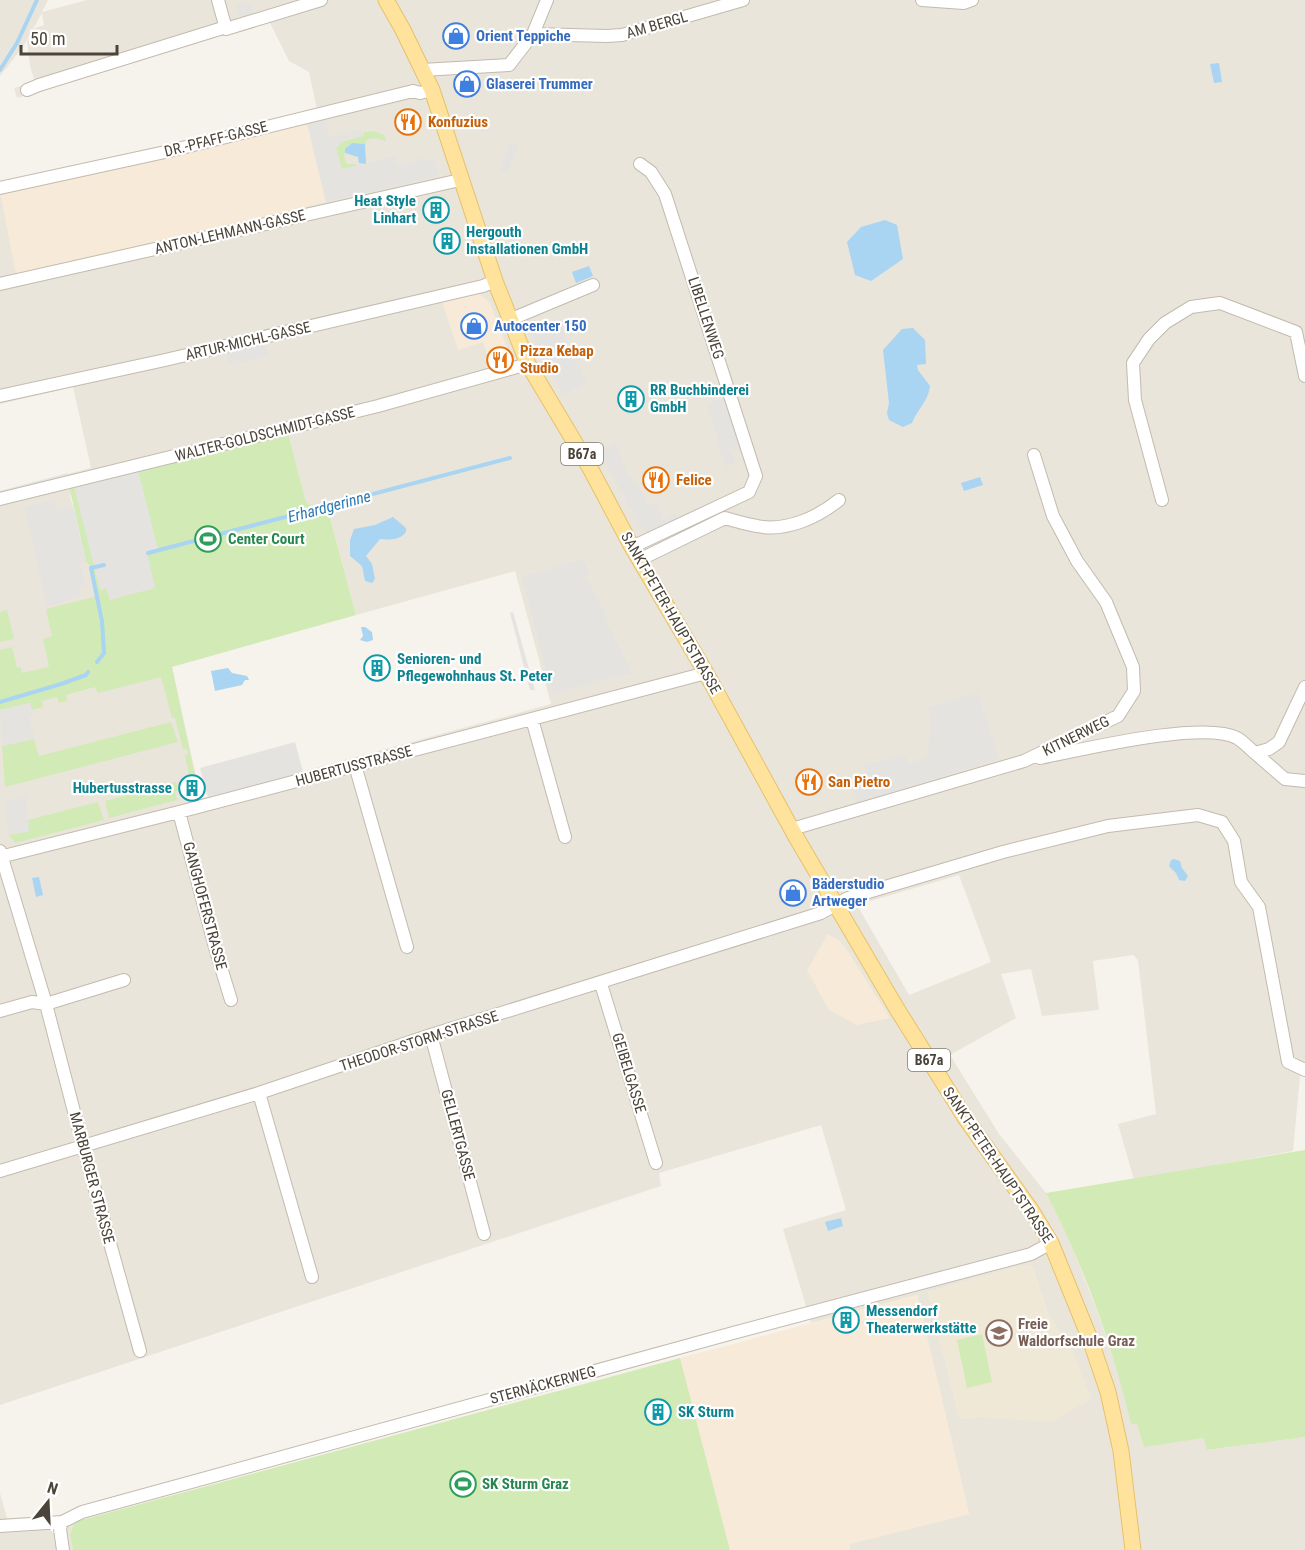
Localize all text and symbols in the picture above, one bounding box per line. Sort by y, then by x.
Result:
street label: AM BERGL [624,8,690,42]
scale bar [21,18,117,56]
shop icon: Orient Teppiche [441,21,471,51]
place label: Orient Teppiche [476,27,571,45]
text: 50 m [30,28,65,49]
shop icon: Glaserei Trummer [452,69,482,99]
place label: Glaserei Trummer [486,75,593,93]
restaurant icon: Konfuzius [393,107,423,137]
place label: Konfuzius [428,113,488,131]
street label: DR.-PFAFF-GASSE [162,117,270,161]
place label: Heat Style Linhart [354,192,416,227]
building icon: Heat Style Linhart [421,195,451,225]
street label: ANTON-LEHMANN-GASSE [153,206,307,258]
place label: Hergouth Installationen GmbH [466,223,588,258]
building icon: Hergouth Installationen GmbH [432,226,462,256]
street label: LIBELLENWEG [684,275,728,361]
shop icon: Autocenter 150 [459,311,489,341]
place label: Autocenter 150 [494,317,587,335]
street label: ARTUR-MICHL-GASSE [184,318,312,364]
place label: Pizza Kebap Studio [520,342,594,377]
restaurant icon: Pizza Kebap Studio [485,345,515,375]
place label: RR Buchbinderei GmbH [650,381,749,416]
building icon: RR Buchbinderei GmbH [616,384,646,414]
street label: WALTER-GOLDSCHMIDT-GASSE [173,403,357,465]
road number: B67a [561,443,603,465]
restaurant icon: Felice [641,465,671,495]
place label: Felice [676,471,712,489]
water label: Erhardgerinne [286,486,373,527]
sports icon: Center Court [193,524,223,554]
street label: SANKT-PETER-HAUPTSTRASSE [617,529,725,697]
place label: Center Court [228,530,305,548]
place label: Senioren- und Pflegewohnhaus St. Peter [397,650,552,685]
building icon: Senioren- und Pflegewohnhaus St. Peter [362,653,392,683]
street label: KITNERWEG [1040,712,1112,760]
street label: HUBERTUSSTRASSE [294,742,414,790]
restaurant icon: San Pietro [794,767,824,797]
building icon: Hubertusstrasse [177,773,207,803]
place label: San Pietro [828,773,890,791]
place label: Hubertusstrasse [73,779,172,797]
street label: GANGHOFERSTRASSE [179,840,231,972]
place label: Bäderstudio Artweger [812,875,885,910]
shop icon: Bäderstudio Artweger [778,878,808,908]
street label: THEODOR-STORM-STRASSE [338,1007,500,1075]
street label: GEIBELGASSE [608,1031,650,1115]
road number: B67a [908,1049,950,1071]
street label: SANKT-PETER-HAUPTSTRASSE [939,1084,1057,1246]
street label: GELLERTGASSE [437,1087,479,1183]
street label: MARBURGER STRASSE [66,1110,118,1246]
place label: Messendorf Theaterwerkstätte [866,1302,976,1337]
building icon: Messendorf Theaterwerkstätte [831,1305,861,1335]
place label: Freie Waldorfschule Graz [1018,1315,1135,1350]
school or university icon: Freie Waldorfschule Graz [984,1318,1014,1348]
street label: STERNÄCKERWEG [488,1362,598,1408]
building icon: SK Sturm [643,1397,673,1427]
place label: SK Sturm [678,1403,734,1421]
sports icon: SK Sturm Graz [448,1469,478,1499]
north arrow [18,1472,78,1532]
place label: SK Sturm Graz [482,1475,569,1493]
text: N [45,1478,60,1499]

